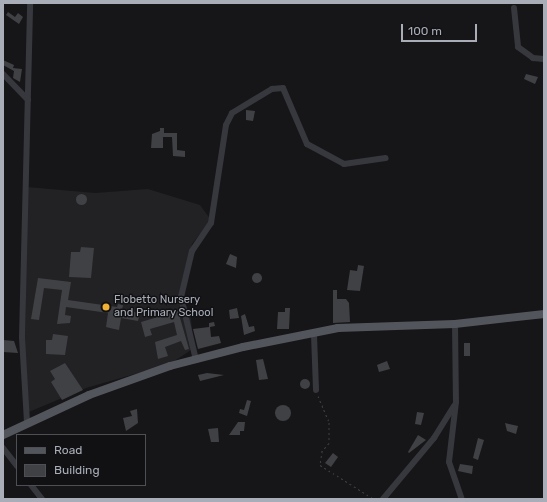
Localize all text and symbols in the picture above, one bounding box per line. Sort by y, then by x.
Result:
scale bar [403,16,479,42]
text: 100 m [408,24,442,38]
place label: Flobetto Nursery and Primary School [114,294,214,320]
marker: Flobetto Nursery and Primary School [101,302,111,312]
legend [16,434,146,486]
text: Road [54,443,82,457]
text: Building [54,463,100,477]

